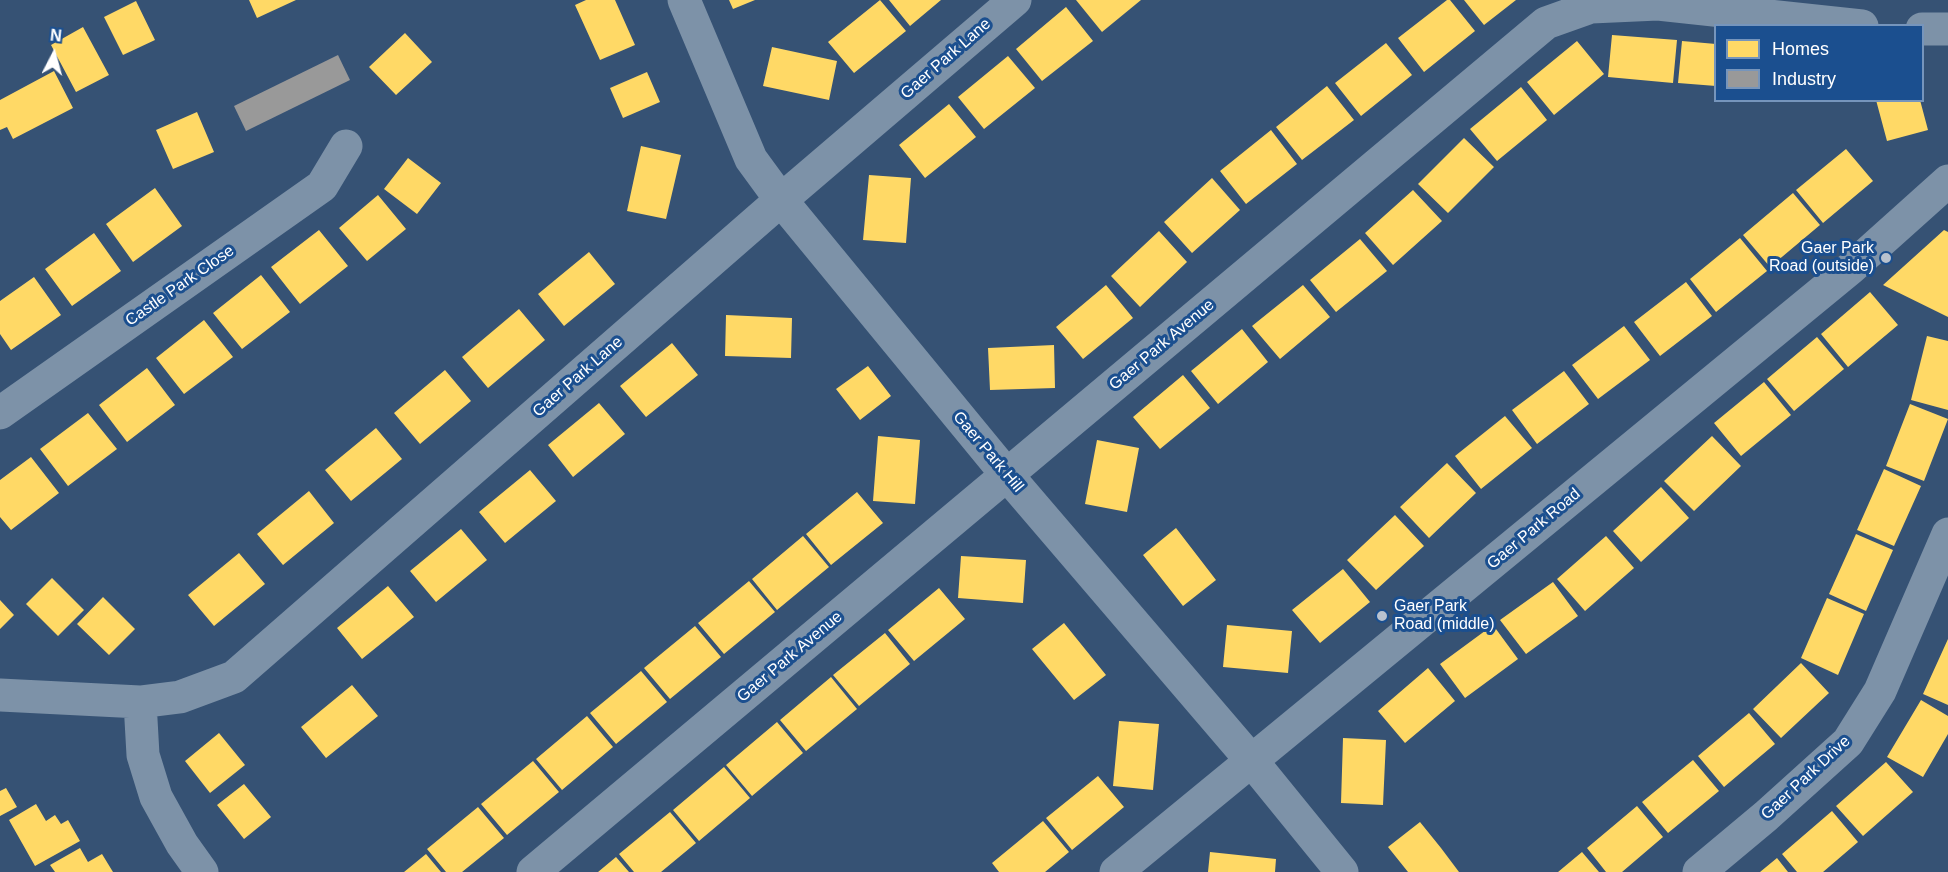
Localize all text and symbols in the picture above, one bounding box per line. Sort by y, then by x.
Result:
street label: Gaer Park Lane [897,15,995,103]
north arrow [24,24,84,84]
legend [1714,24,1924,102]
text: N [49,27,63,45]
text: Homes [1772,39,1829,59]
text: Industry [1772,69,1836,89]
place label: Gaer Park Road (outside) [1769,239,1874,277]
street label: Castle Park Close [122,241,238,331]
marker: Gaer Park Road (outside) [1879,251,1893,265]
street label: Gaer Park Avenue [1106,295,1218,395]
street label: Gaer Park Lane [529,333,627,421]
street label: Gaer Park Hill [949,408,1027,496]
street label: Gaer Park Road [1484,484,1584,574]
place label: Gaer Park Road (middle) [1394,597,1494,635]
street label: Gaer Park Avenue [734,607,846,707]
marker: Gaer Park Road (middle) [1375,609,1389,623]
street label: Gaer Park Drive [1758,732,1854,824]

